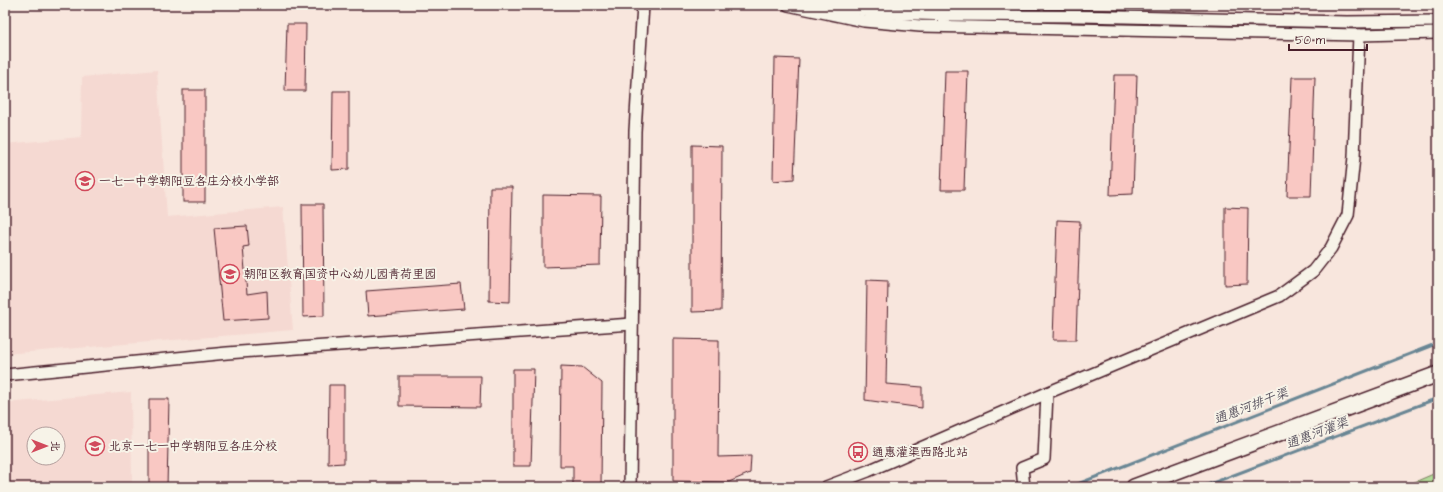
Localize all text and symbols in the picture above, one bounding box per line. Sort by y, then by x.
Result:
scale bar [1289,26,1367,52]
text: 50 m [1295,32,1326,49]
school or university icon: 一七一中学朝阳豆各庄分校小学部 [74,170,96,192]
place label: 一七一中学朝阳豆各庄分校小学部 [99,173,279,190]
school or university icon: 朝阳区教育国资中心幼儿园青荷里园 [219,263,241,285]
place label: 朝阳区教育国资中心幼儿园青荷里园 [244,266,436,283]
water label: 通惠河排干渠 [1211,383,1292,428]
water label: 通惠河灌渠 [1283,413,1351,453]
north arrow [26,426,66,466]
school or university icon: 北京一七一中学朝阳豆各庄分校 [84,435,106,457]
place label: 北京一七一中学朝阳豆各庄分校 [109,438,277,455]
text: 北 [48,441,63,452]
bus stop icon: 通惠灌渠西路北站 [847,441,869,463]
place label: 通惠灌渠西路北站 [872,444,968,461]

